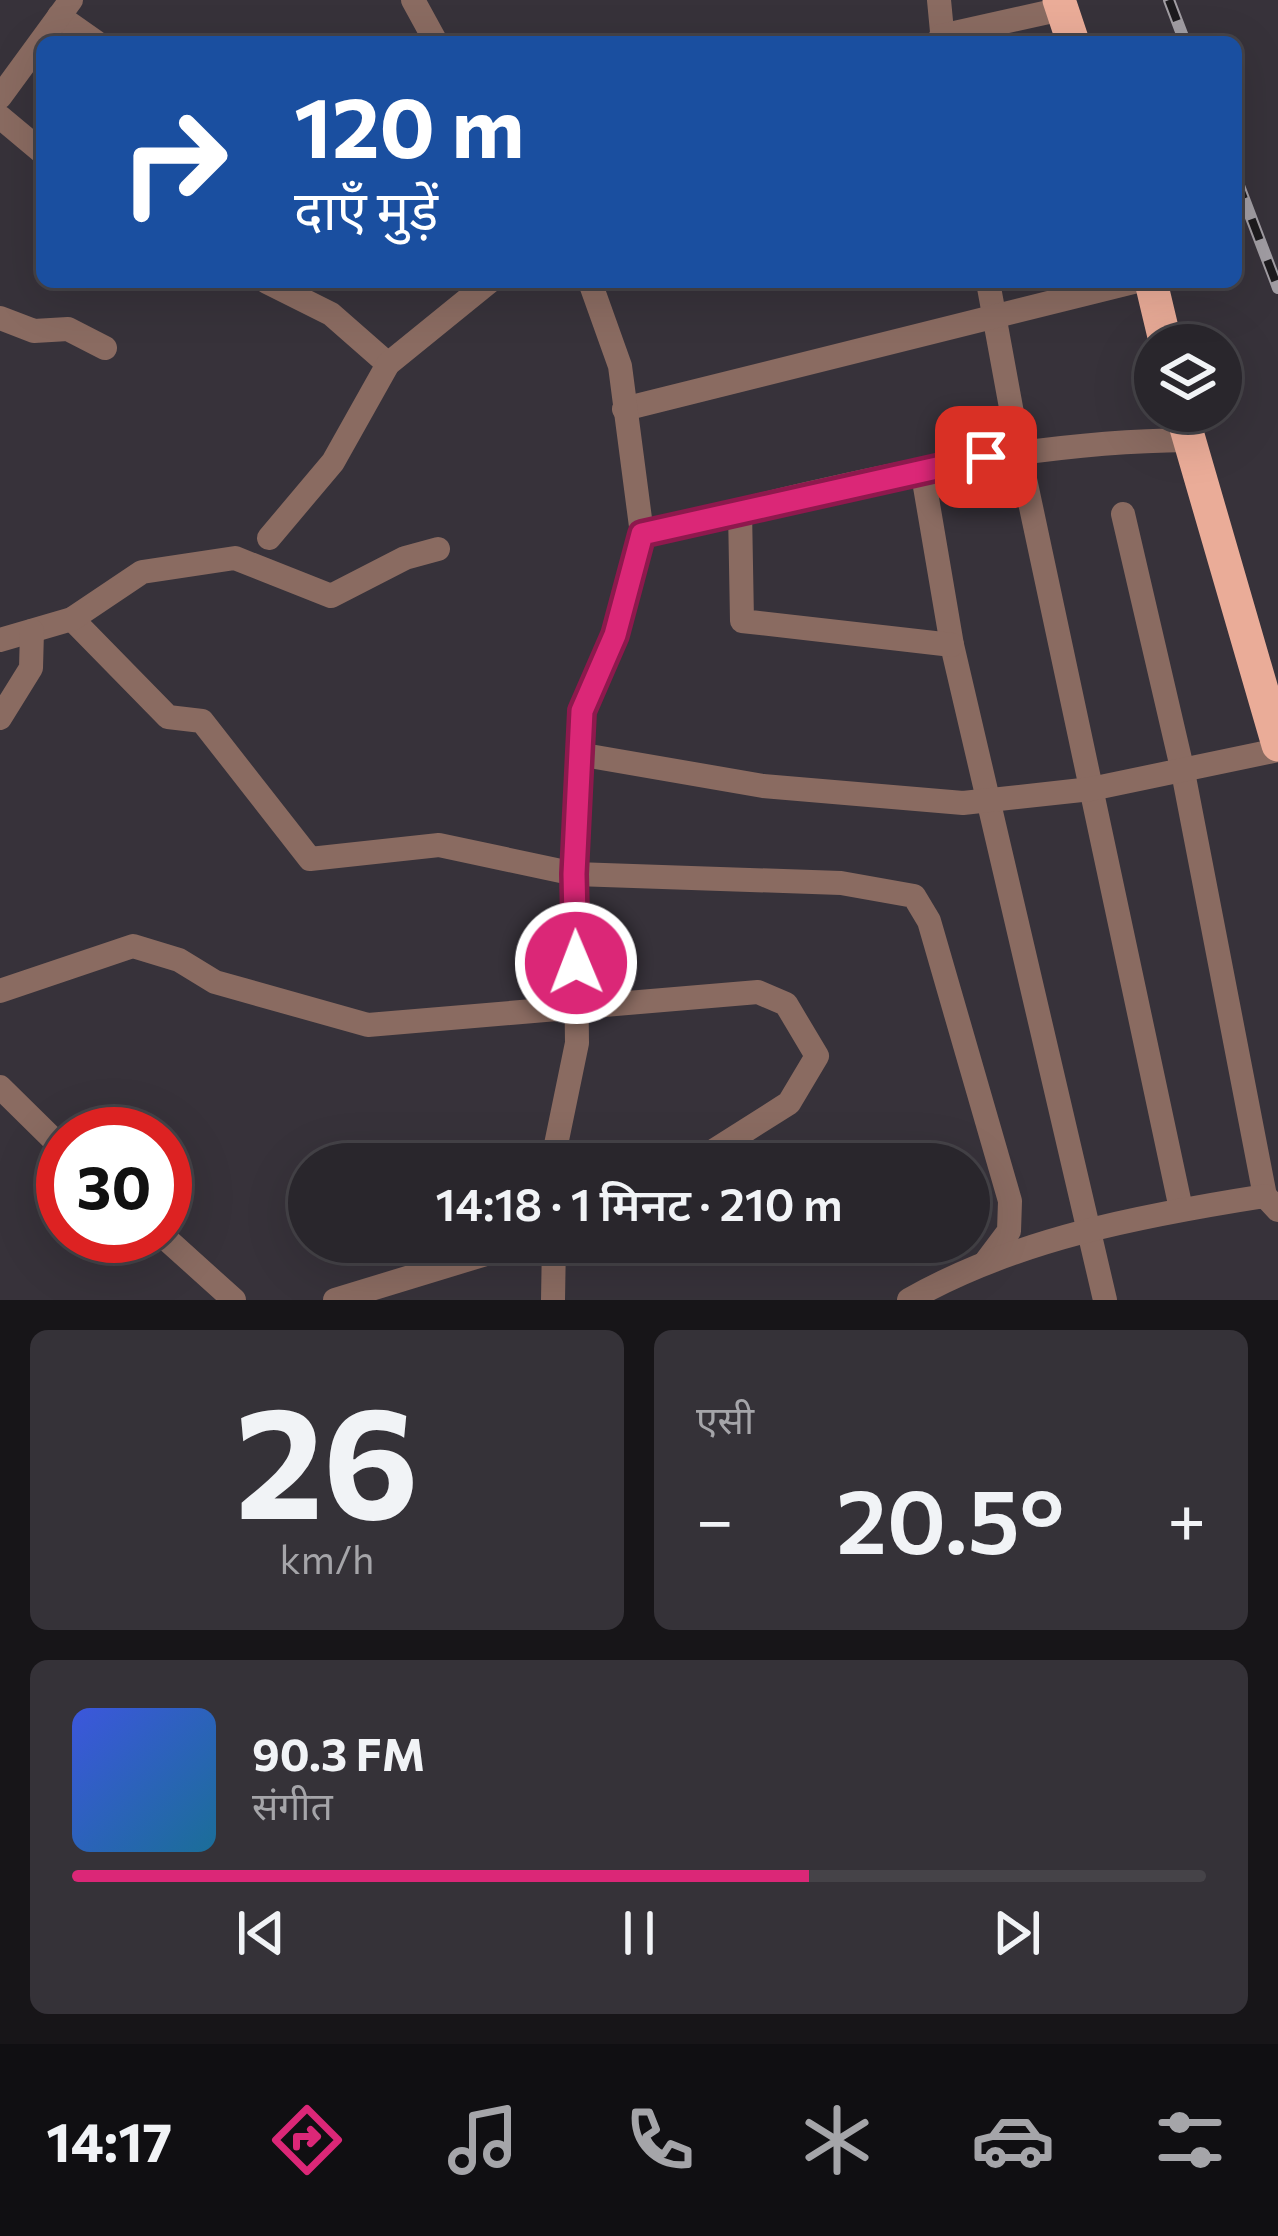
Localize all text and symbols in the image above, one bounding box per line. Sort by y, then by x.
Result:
text: 120 m [294,73,524,175]
icon: right [96,84,252,240]
text: दाएँ मुड़ें [294,175,438,241]
map controls [1134,324,1242,432]
button: layers [1134,324,1242,432]
pin [935,406,1037,508]
icon: arrive [953,424,1019,490]
position arrow [513,900,639,1026]
speed limit sign: 30 [36,1107,192,1263]
text: 14:18 · 1 मिनट · 210 m [436,1175,842,1230]
text: 26 [235,1360,419,1551]
text: एसी [696,1394,754,1442]
text: 20.5° [836,1462,1064,1573]
text: − [696,1477,734,1558]
text: + [1167,1477,1206,1558]
text: km/h [280,1534,374,1582]
text: 90.3 FM [252,1725,425,1780]
text: संगीत [252,1780,333,1828]
icon: previous [228,1900,294,1966]
icon: pause [606,1900,672,1966]
icon: next [984,1900,1050,1966]
icon: directions [265,2098,349,2182]
icon: music [441,2098,525,2182]
icon: phone [618,2098,702,2182]
icon: climate [795,2098,879,2182]
icon: car [971,2098,1055,2182]
icon: filters [1148,2098,1232,2182]
text: 14:17 [46,2107,172,2173]

